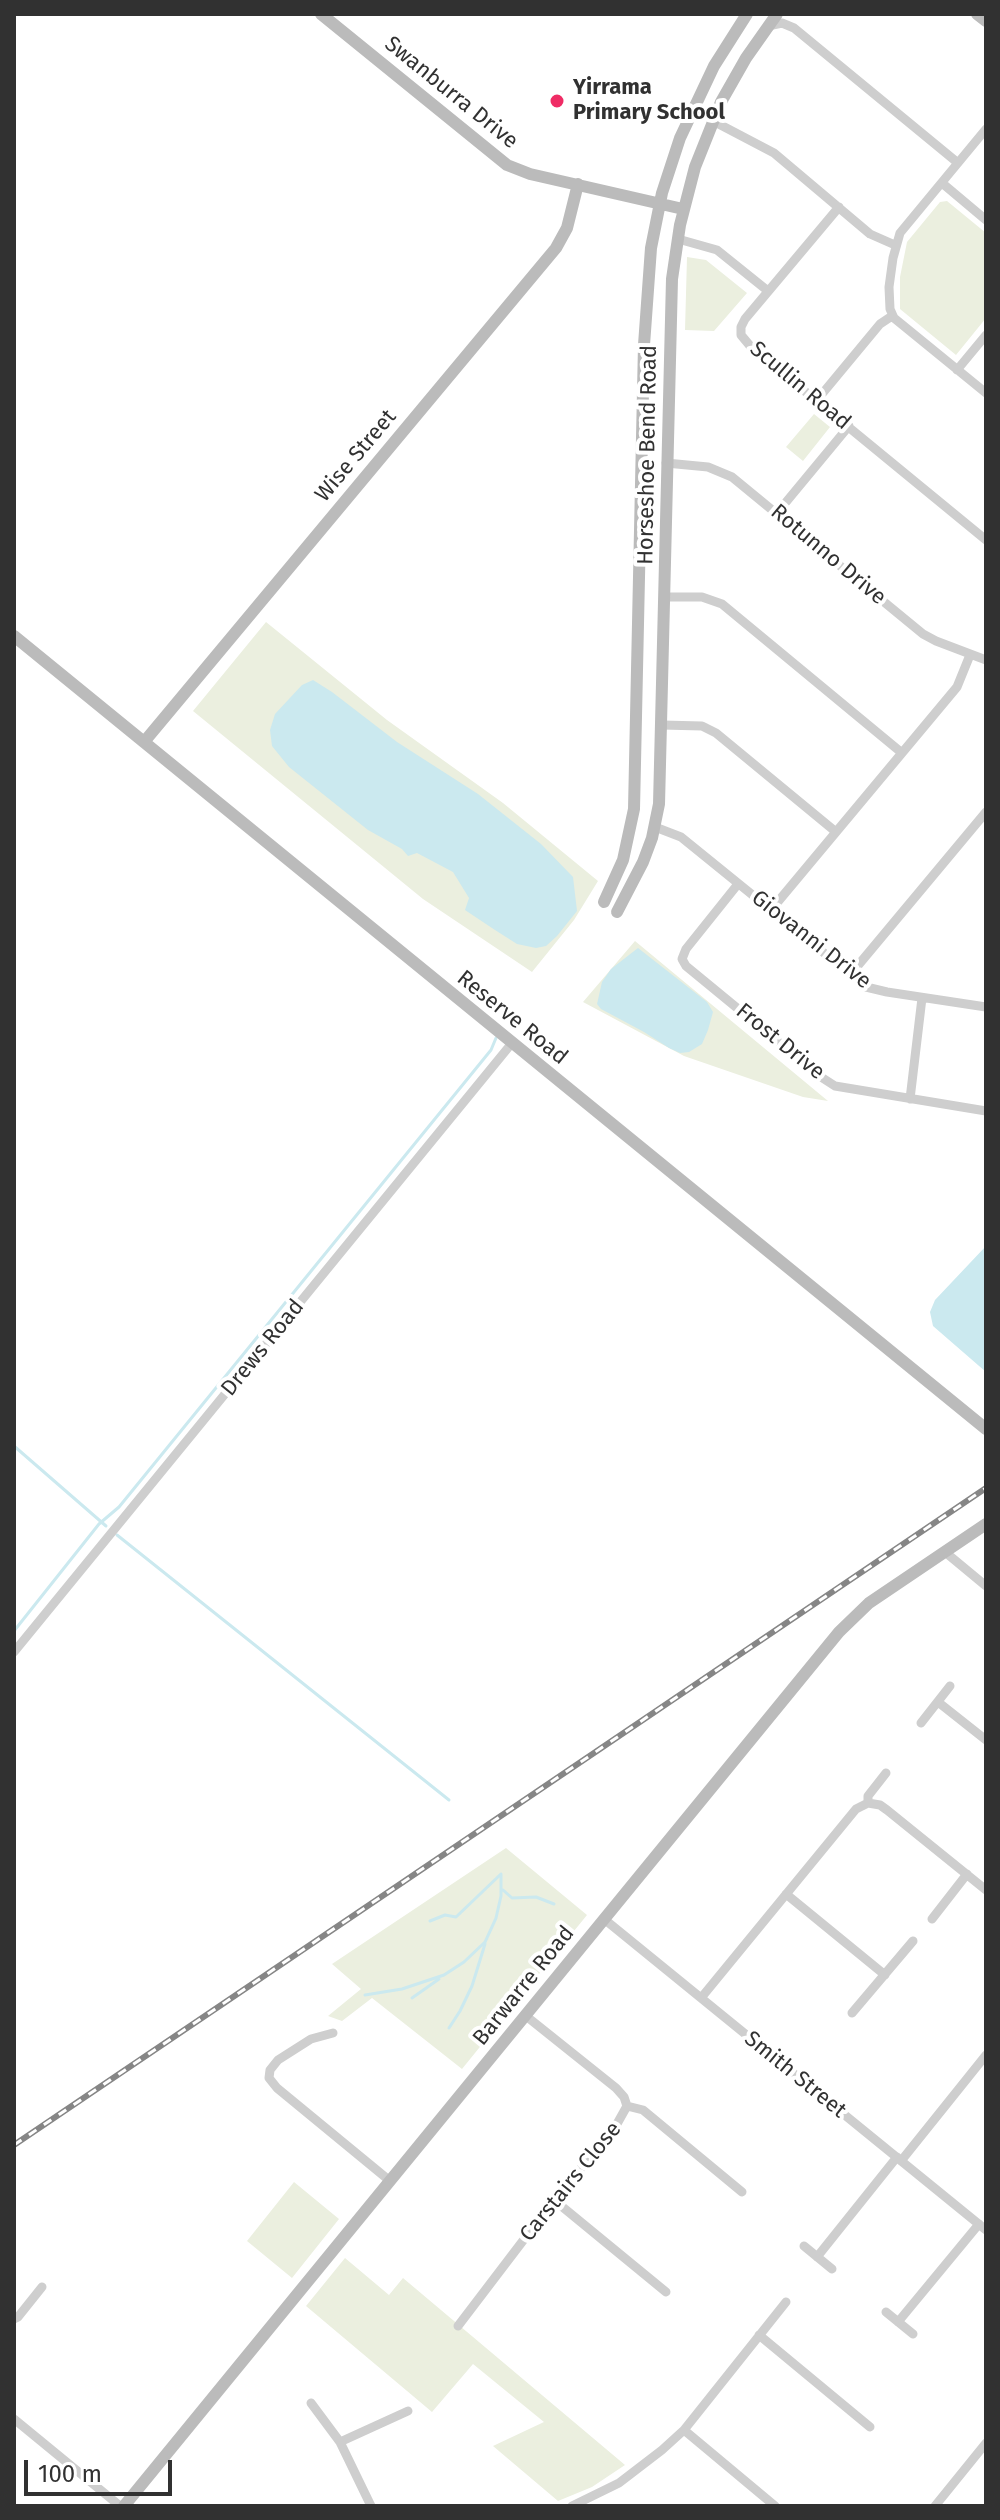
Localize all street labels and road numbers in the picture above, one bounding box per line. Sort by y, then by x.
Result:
street label: Swanburra Drive [379,31,523,155]
street label: Scullin Road [744,336,856,436]
street label: Horseshoe Bend Road [633,345,663,565]
street label: Wise Street [310,405,402,507]
street label: Rotunno Drive [765,499,891,611]
street label: Giovanni Drive [746,885,876,995]
street label: Reserve Road [451,965,573,1071]
street label: Frost Drive [730,998,830,1086]
street label: Drews Road [216,1294,310,1402]
street label: Barwarre Road [468,1921,580,2051]
street label: Smith Street [739,2026,851,2124]
street label: Carstairs Close [515,2117,627,2247]

